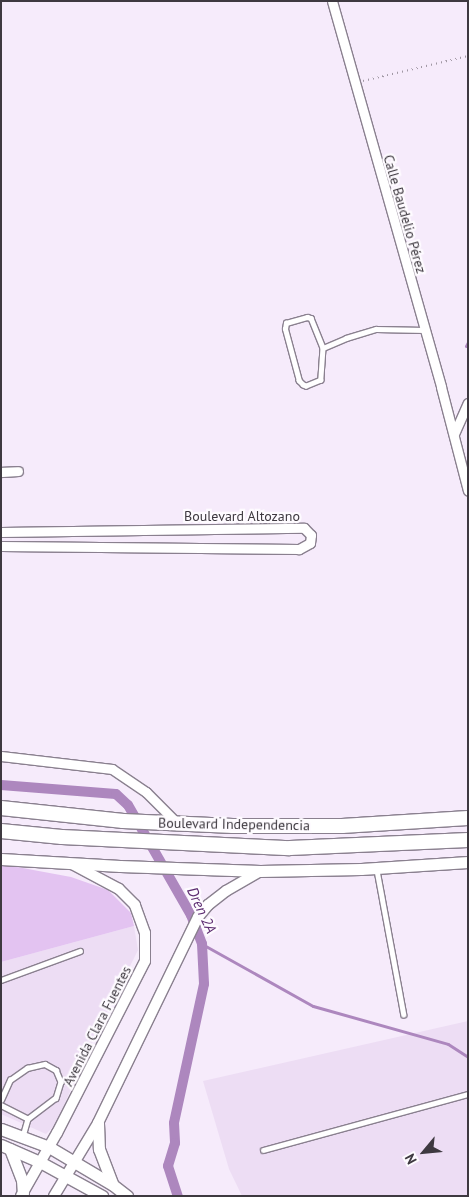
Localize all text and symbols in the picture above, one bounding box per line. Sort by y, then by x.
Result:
street label: Calle Baudelio Pérez [380,153,430,275]
street label: Boulevard Altozano [184,508,300,524]
street label: Boulevard Independencia [158,814,310,834]
water label: Dren 2A [183,884,221,936]
street label: Avenida Clara Fuentes [59,963,135,1089]
north arrow [399,1127,449,1177]
text: N [401,1151,421,1167]

